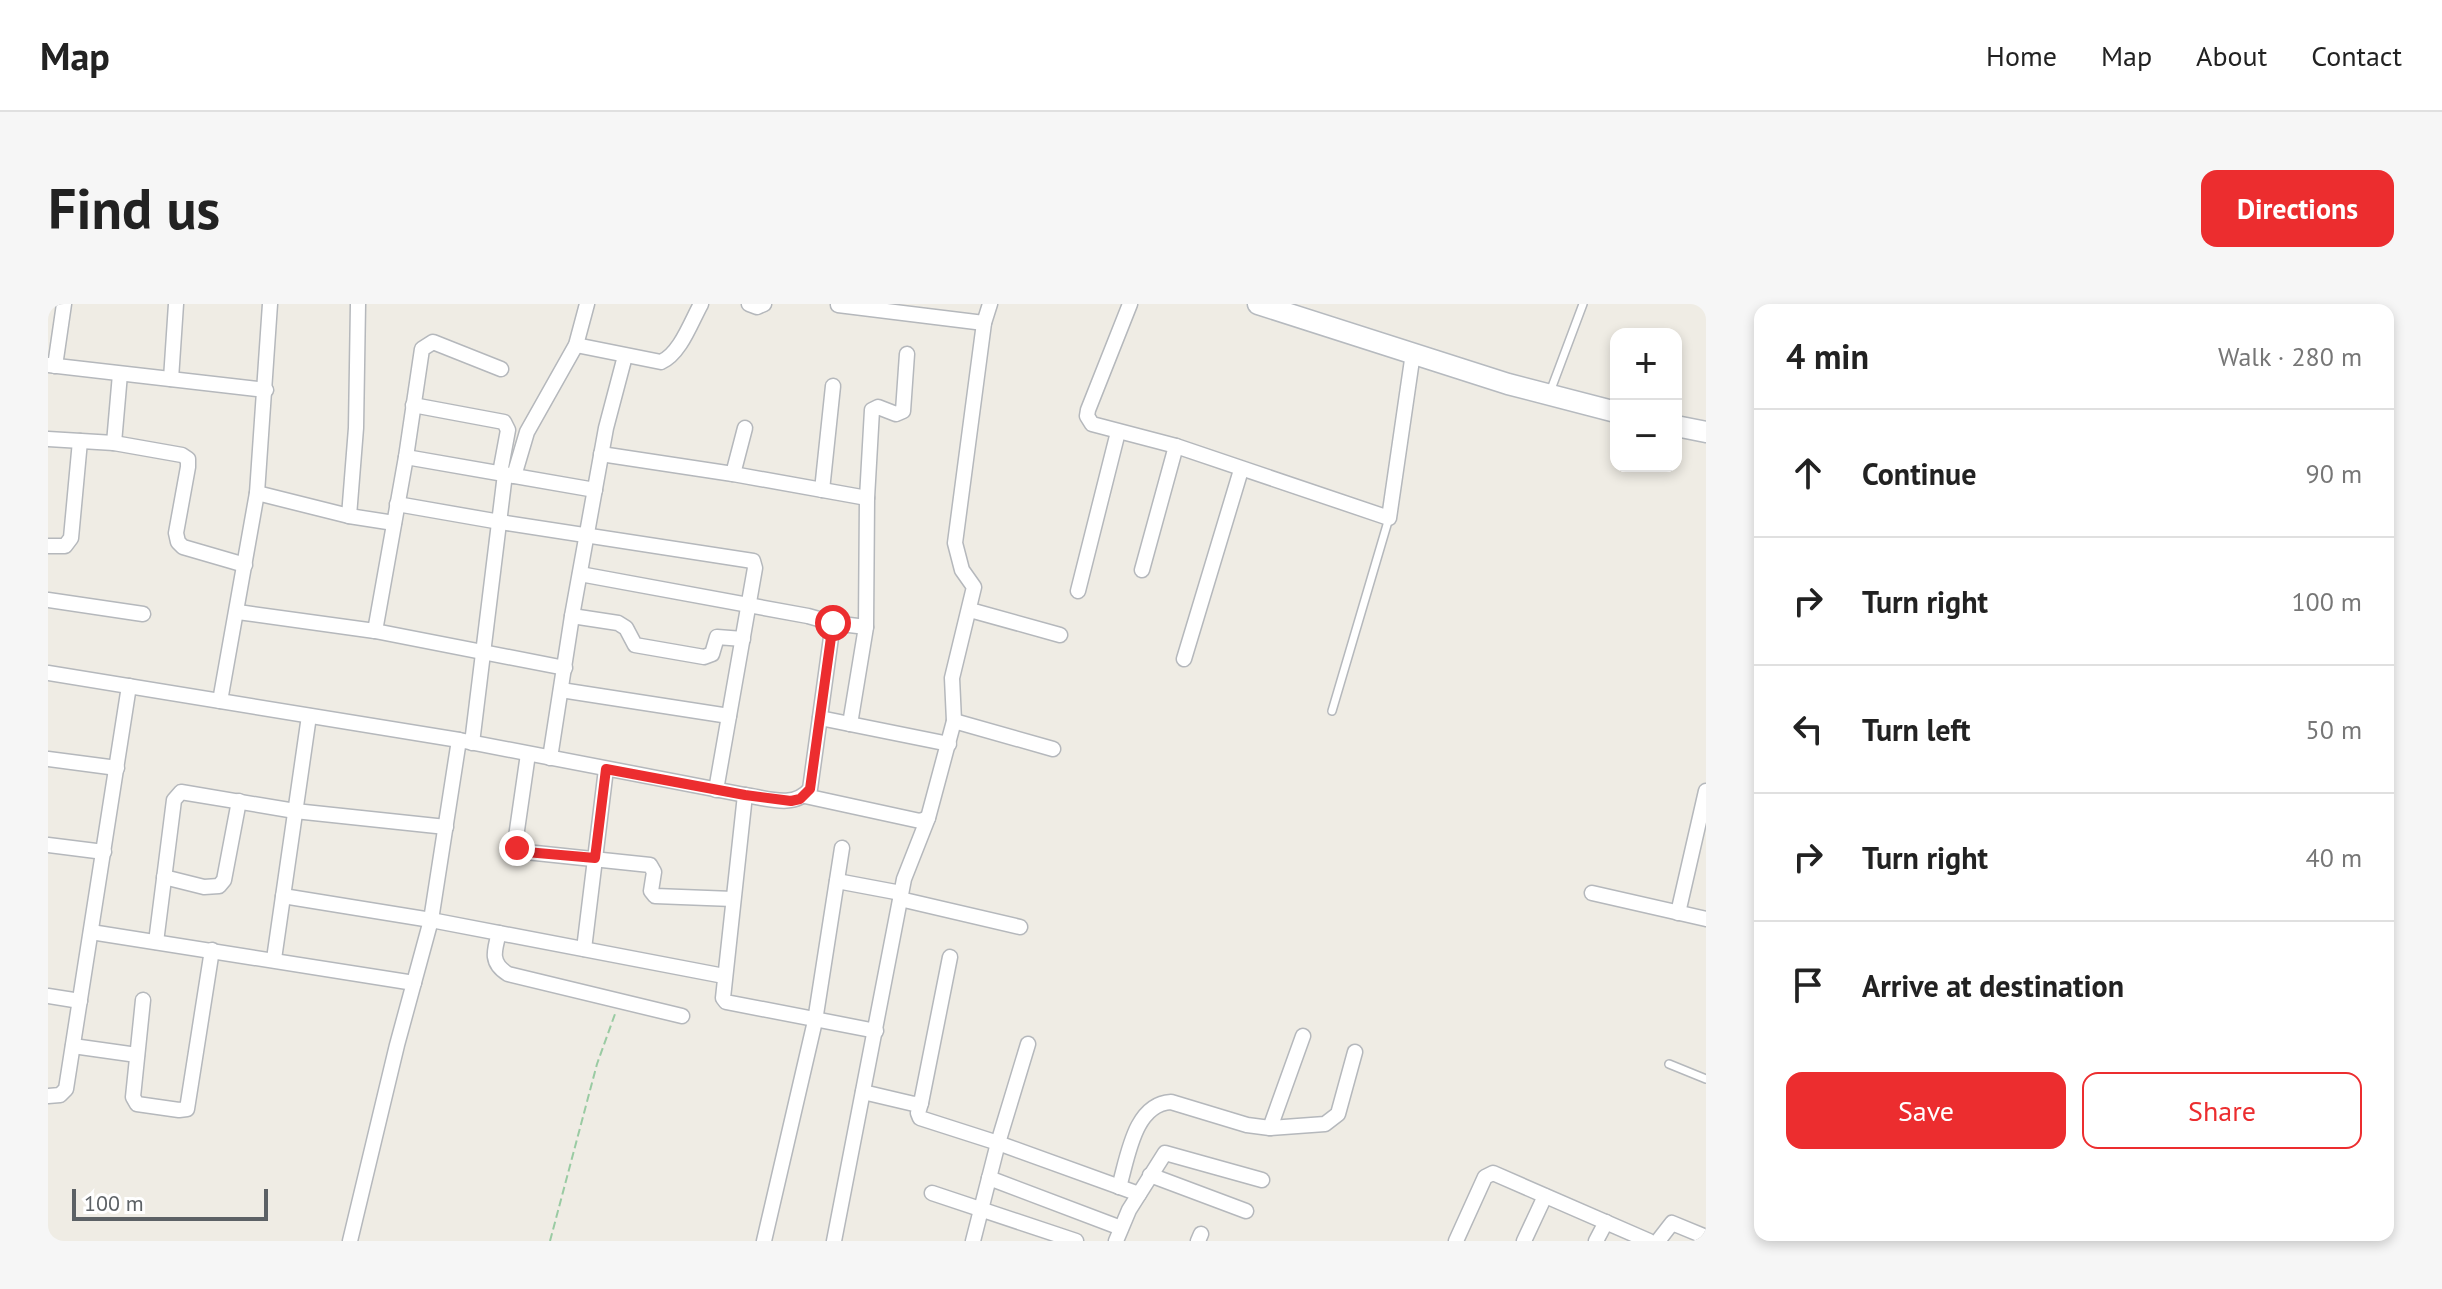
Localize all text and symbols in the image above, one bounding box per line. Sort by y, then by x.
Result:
text: Map [40,31,110,80]
text: Home [1986,37,2057,74]
text: Map [2101,37,2152,74]
text: About [2196,37,2267,74]
text: Contact [2311,37,2402,74]
button: Directions [2201,170,2394,247]
text: Find us [48,172,220,244]
map controls [1610,328,1682,472]
button: + [1610,328,1682,400]
text: 4 min [1786,334,1869,378]
text: Walk · 280 m [2218,340,2362,373]
button: − [1610,400,1682,472]
icon: ahead [1786,451,1830,495]
text: Continue [1862,454,1976,493]
text: 90 m [2306,457,2362,490]
icon: right [1786,579,1830,623]
text: Turn right [1862,582,1988,621]
text: 100 m [2291,585,2362,618]
route start [815,605,851,641]
icon: left [1786,707,1830,751]
text: Turn left [1862,710,1970,749]
text: 50 m [2306,713,2362,746]
route end [499,830,535,866]
icon: right [1786,835,1830,879]
text: Turn right [1862,838,1988,877]
text: 40 m [2306,841,2362,874]
icon: arrive [1786,963,1830,1007]
text: Arrive at destination [1862,966,2124,1005]
button: Save [1786,1072,2066,1149]
button: Share [2082,1072,2362,1149]
scale bar [72,1185,268,1221]
text: 100 m [84,1189,144,1217]

